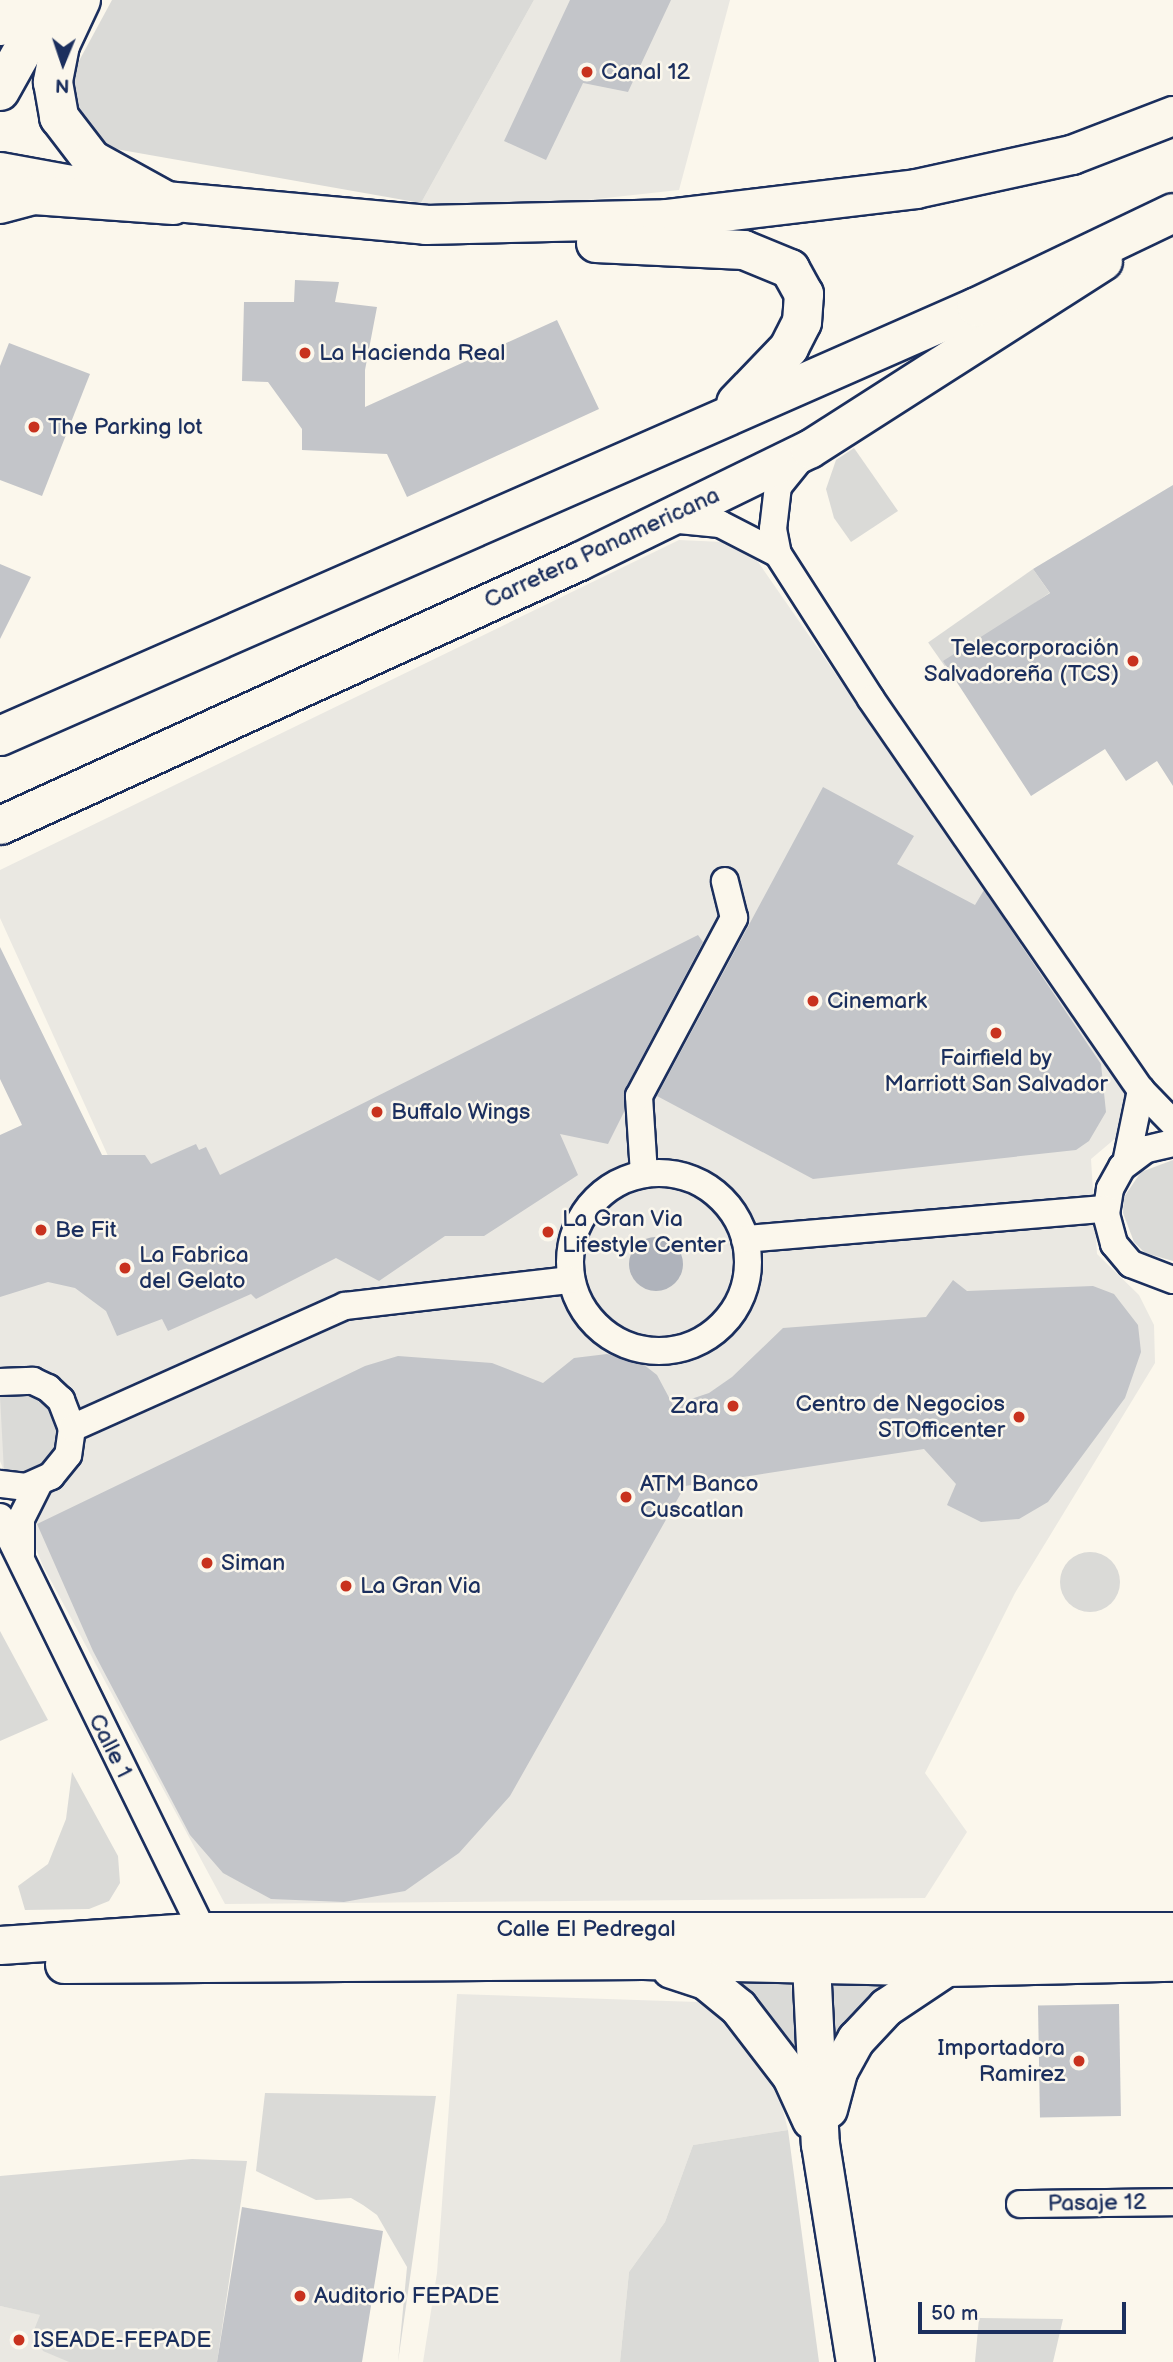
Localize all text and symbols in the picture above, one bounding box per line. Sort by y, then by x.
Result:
north arrow [28,28,98,98]
place label: Canal 12 [601,58,690,86]
marker: Canal 12 [579,64,595,80]
text: N [55,73,70,96]
place label: La Hacienda Real [319,339,505,367]
marker: La Hacienda Real [297,345,313,361]
place label: The Parking lot [48,413,203,441]
marker: The Parking lot [26,419,42,435]
street label: Carretera Panamericana [480,481,724,615]
place label: Telecorporación Salvadoreña (TCS) [924,634,1119,688]
marker: Telecorporación Salvadoreña (TCS) [1125,653,1141,669]
place label: Cinemark [827,987,927,1015]
marker: Cinemark [805,993,821,1009]
marker: Fairfield by Marriott San Salvador [988,1025,1004,1041]
place label: Fairfield by Marriott San Salvador [884,1044,1108,1098]
place label: Buffalo Wings [391,1098,531,1126]
marker: Buffalo Wings [369,1104,385,1120]
place label: La Gran Via Lifestyle Center [562,1205,725,1259]
place label: Be Fit [55,1216,117,1244]
marker: Be Fit [33,1222,49,1238]
marker: La Gran Via Lifestyle Center [540,1224,556,1240]
place label: La Fabrica del Gelato [139,1241,249,1295]
marker: La Fabrica del Gelato [117,1260,133,1276]
place label: Centro de Negocios STOfficenter [795,1390,1005,1444]
place label: Zara [671,1392,719,1420]
marker: Zara [725,1398,741,1414]
marker: Centro de Negocios STOfficenter [1011,1409,1027,1425]
place label: ATM Banco Cuscatlan [640,1470,759,1524]
marker: ATM Banco Cuscatlan [618,1489,634,1505]
place label: Siman [221,1549,285,1577]
marker: Siman [199,1555,215,1571]
place label: La Gran Via [360,1572,482,1600]
marker: La Gran Via [338,1578,354,1594]
street label: Calle 1 [82,1709,138,1783]
street label: Calle El Pedregal [496,1915,676,1943]
place label: Importadora Ramirez [937,2034,1065,2088]
marker: Importadora Ramirez [1071,2053,1087,2069]
street label: Pasaje 12 [1047,2188,1147,2218]
place label: Auditorio FEPADE [314,2282,499,2310]
marker: Auditorio FEPADE [292,2288,308,2304]
scale bar [921,2288,1129,2332]
text: 50 m [931,2301,978,2326]
place label: ISEADE-FEPADE [33,2326,211,2354]
marker: ISEADE-FEPADE [11,2332,27,2348]

